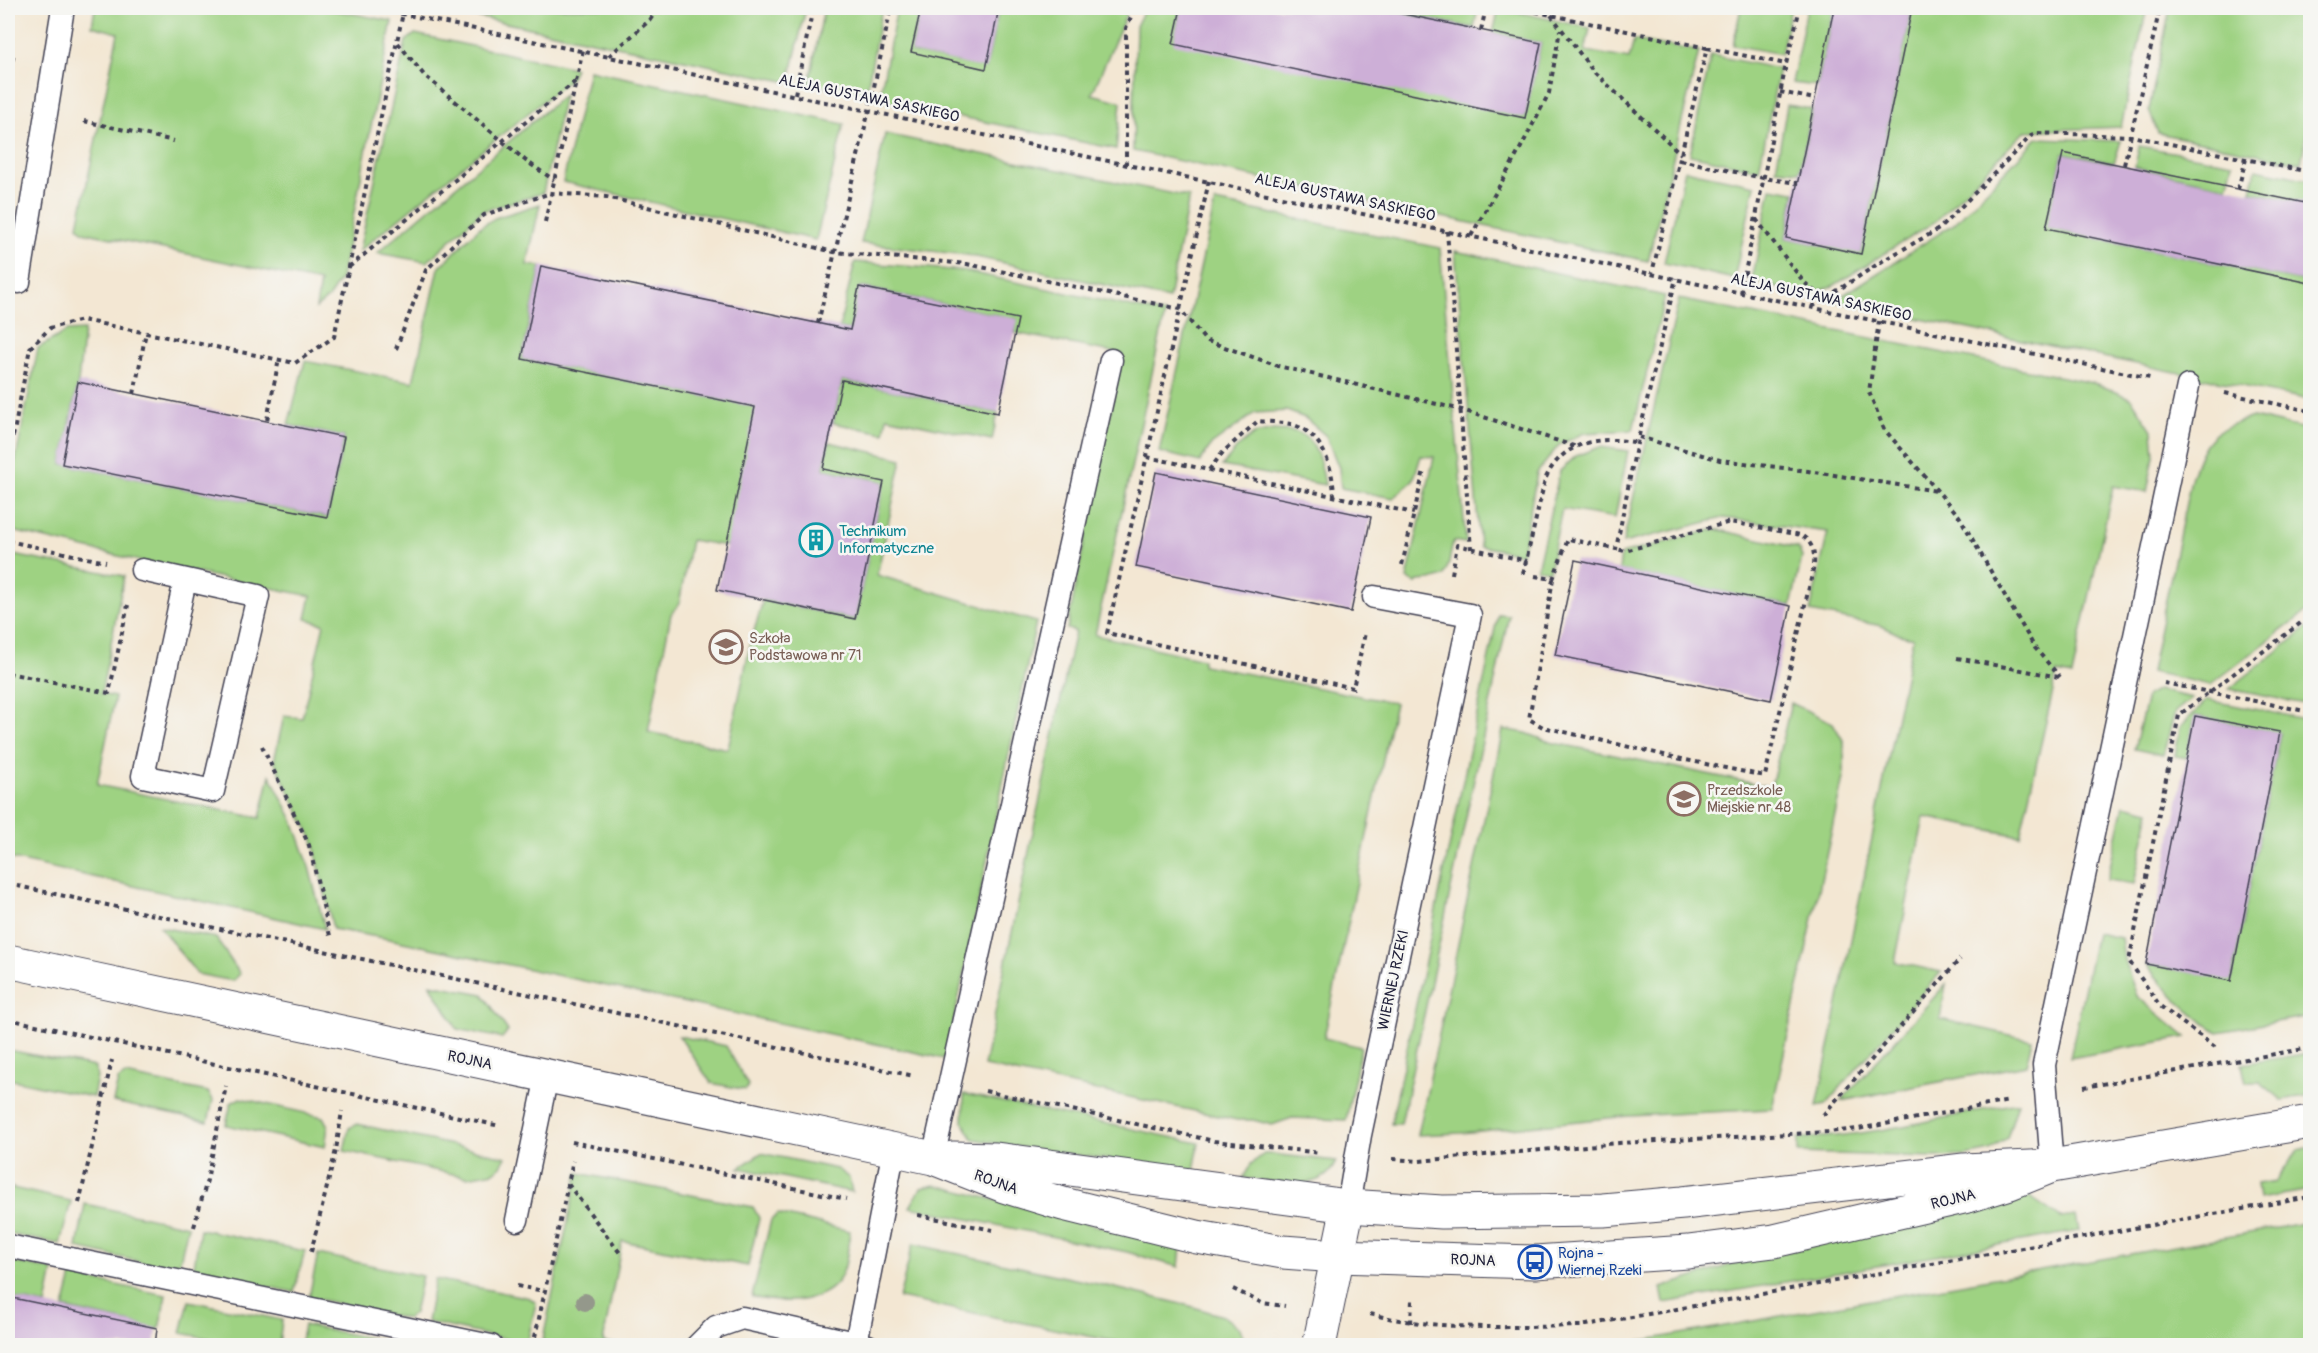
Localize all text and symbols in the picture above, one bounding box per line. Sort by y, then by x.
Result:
street label: ALEJA GUSTAWA SASKIEGO [777,70,961,127]
street label: ALEJA GUSTAWA SASKIEGO [1253,169,1437,226]
street label: ALEJA GUSTAWA SASKIEGO [1729,269,1913,326]
building icon: Technikum Informatyczne [798,522,834,558]
place label: Technikum Informatyczne [839,522,935,558]
school or university icon: Szkoła Podstawowa nr 71 [708,629,744,665]
place label: Szkoła Podstawowa nr 71 [749,629,862,665]
school or university icon: Przedszkole Miejskie nr 48 [1666,781,1702,817]
place label: Przedszkole Miejskie nr 48 [1707,781,1791,817]
street label: WIERNEJ RZEKI [1374,928,1413,1032]
street label: ROJNA [446,1046,494,1075]
street label: ROJNA [971,1166,1021,1199]
street label: ROJNA [1929,1185,1978,1214]
bus stop icon: Rojna - Wiernej Rzeki [1517,1244,1553,1280]
place label: Rojna - Wiernej Rzeki [1558,1244,1642,1280]
street label: ROJNA [1450,1250,1496,1271]

